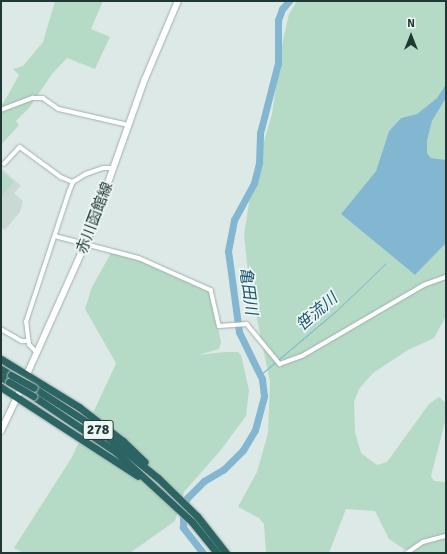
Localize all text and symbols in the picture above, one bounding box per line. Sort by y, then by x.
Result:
north arrow [391,16,431,56]
text: N [407,17,415,30]
street label: 赤川函館線 [73,180,117,256]
water label: 亀田川 [235,266,261,316]
water label: 笹流川 [293,289,341,335]
road number: 278 [82,418,114,442]

